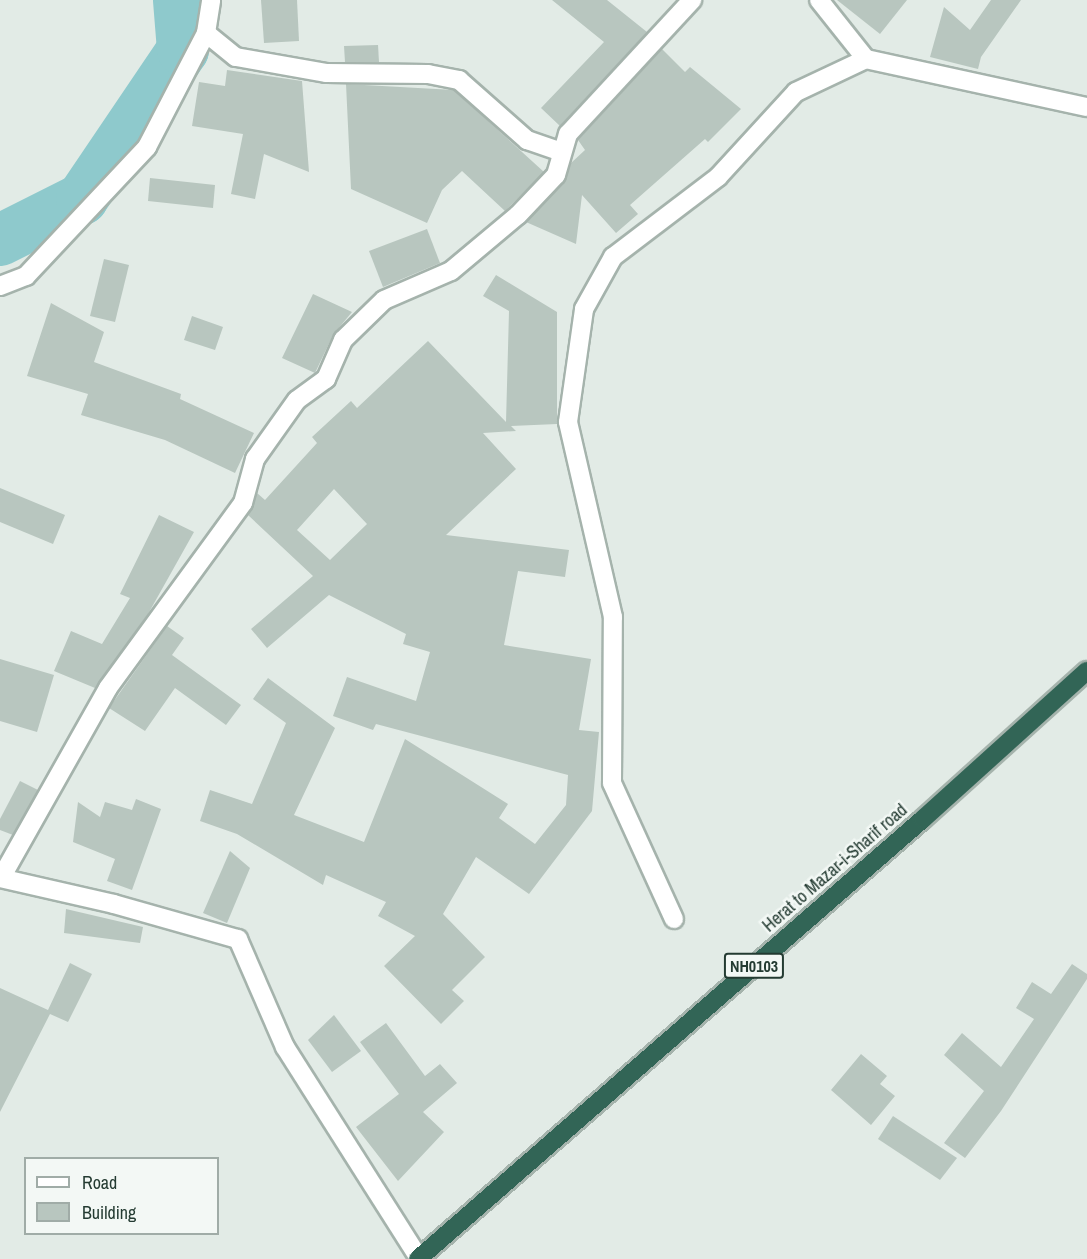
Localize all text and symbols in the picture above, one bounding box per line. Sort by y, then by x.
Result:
street label: Herat to Mazar-i-Sharif road [758,799,912,937]
road number: NH0103 [722,953,786,979]
legend [24,1157,219,1235]
text: Road [82,1170,117,1195]
text: Building [82,1200,136,1225]

